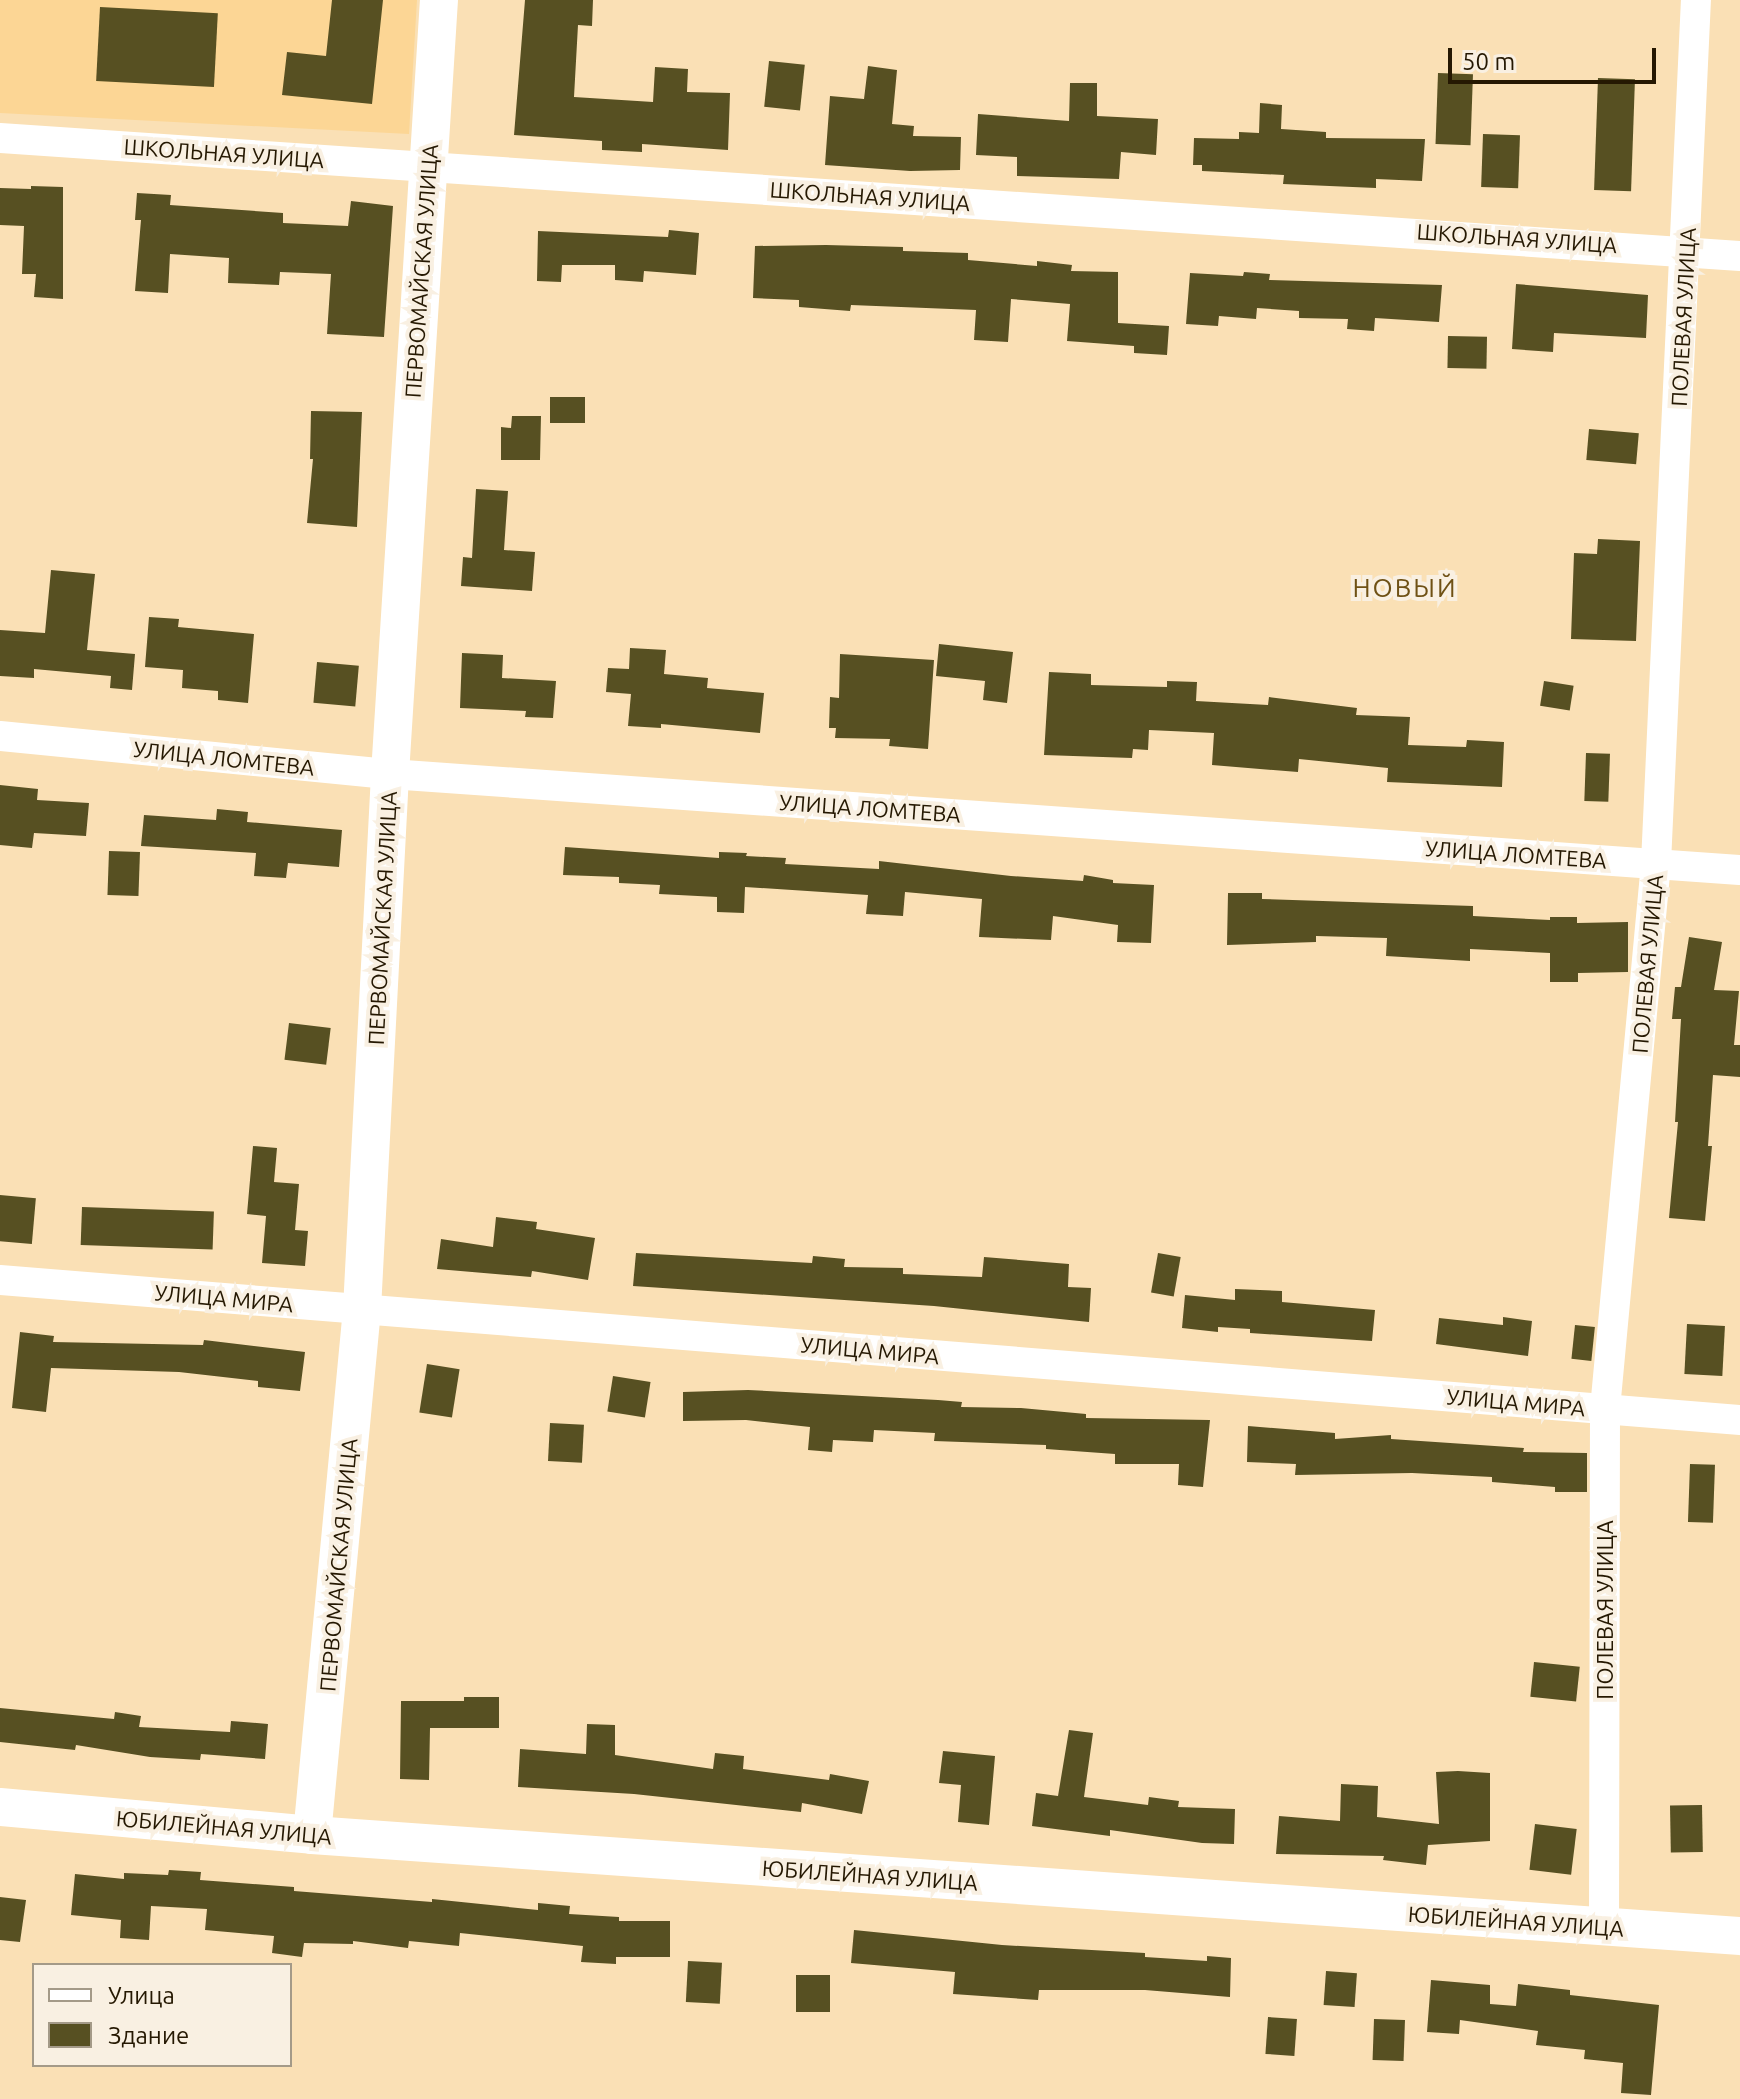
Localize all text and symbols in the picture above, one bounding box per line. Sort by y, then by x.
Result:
scale bar [1452,32,1660,82]
text: 50 m [1462,48,1515,75]
street label: ШКОЛЬНАЯ УЛИЦА [123,133,325,173]
street label: ПЕРВОМАЙСКАЯ УЛИЦА [399,143,443,399]
street label: ШКОЛЬНАЯ УЛИЦА [769,176,971,216]
street label: ШКОЛЬНАЯ УЛИЦА [1416,218,1618,258]
street label: ПОЛЕВАЯ УЛИЦА [1665,227,1701,407]
district label: НОВЫЙ [1352,572,1458,604]
street label: УЛИЦА ЛОМТЕВА [132,735,316,781]
street label: УЛИЦА ЛОМТЕВА [778,788,962,828]
street label: ПЕРВОМАЙСКАЯ УЛИЦА [362,790,402,1046]
street label: УЛИЦА ЛОМТЕВА [1424,834,1608,874]
street label: ПОЛЕВАЯ УЛИЦА [1626,873,1668,1055]
street label: УЛИЦА МИРА [154,1279,294,1317]
street label: УЛИЦА МИРА [800,1331,940,1369]
street label: УЛИЦА МИРА [1446,1383,1586,1421]
street label: ПЕРВОМАЙСКАЯ УЛИЦА [314,1437,362,1693]
street label: ПОЛЕВАЯ УЛИЦА [1592,1520,1618,1700]
street label: ЮБИЛЕЙНАЯ УЛИЦА [115,1804,333,1850]
street label: ЮБИЛЕЙНАЯ УЛИЦА [761,1854,979,1896]
street label: ЮБИЛЕЙНАЯ УЛИЦА [1407,1900,1625,1942]
legend [32,1963,292,2067]
text: Улица [108,1982,175,2009]
text: Здание [108,2022,189,2049]

